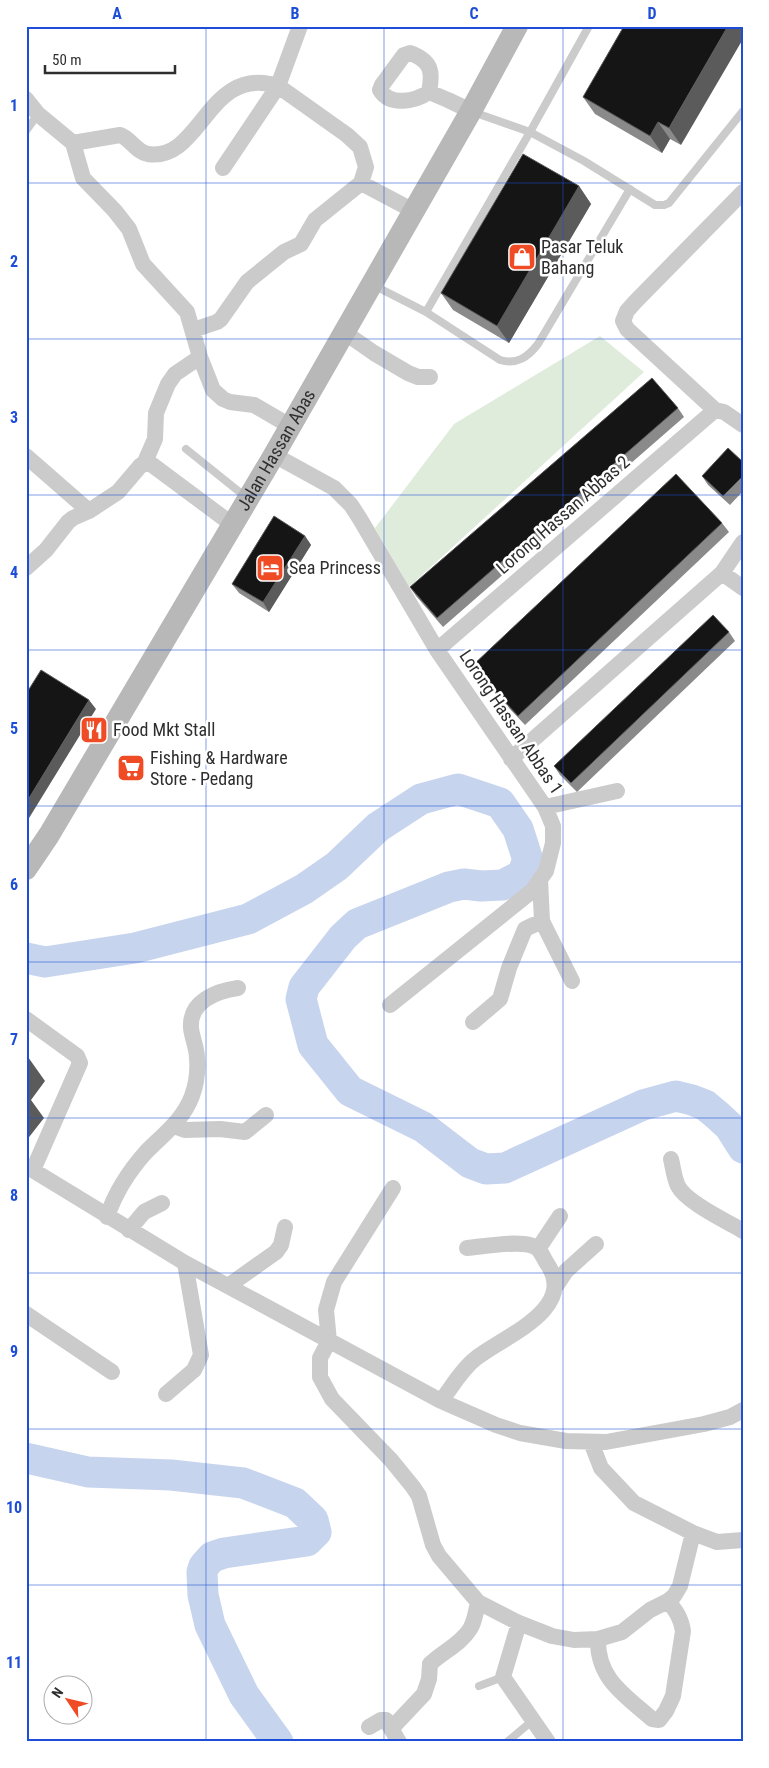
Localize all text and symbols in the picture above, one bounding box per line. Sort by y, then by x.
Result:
text: A [112,4,122,23]
text: B [291,4,300,23]
text: C [469,4,479,23]
text: D [647,4,657,23]
scale bar [45,42,175,74]
text: 50 m [52,51,82,69]
text: 1 [10,96,18,115]
place label: Pasar Teluk Bahang [541,236,623,278]
shop icon: Pasar Teluk Bahang [507,242,537,272]
text: 2 [10,252,18,271]
street label: Jalan Hassan Abas [232,386,319,514]
text: 3 [10,408,18,427]
street label: Lorong Hassan Abbas 2 [492,451,634,578]
hotel icon: Sea Princess [255,553,285,583]
place label: Sea Princess [289,557,381,578]
text: 4 [10,563,18,582]
street label: Lorong Hassan Abbas 1 [455,646,567,798]
restaurant icon: Food Mkt Stall [79,715,109,745]
text: 5 [10,719,18,738]
place label: Food Mkt Stall [113,719,215,740]
place label: Fishing & Hardware Store - Pedang [150,747,288,789]
supermarket icon: Fishing & Hardware Store - Pedang [116,753,146,783]
text: 6 [10,875,18,894]
text: 7 [10,1030,18,1049]
text: 8 [10,1186,18,1205]
text: 9 [10,1342,18,1361]
text: 10 [6,1498,22,1517]
text: 11 [6,1653,22,1672]
north arrow [42,1676,92,1726]
text: N [48,1684,66,1701]

